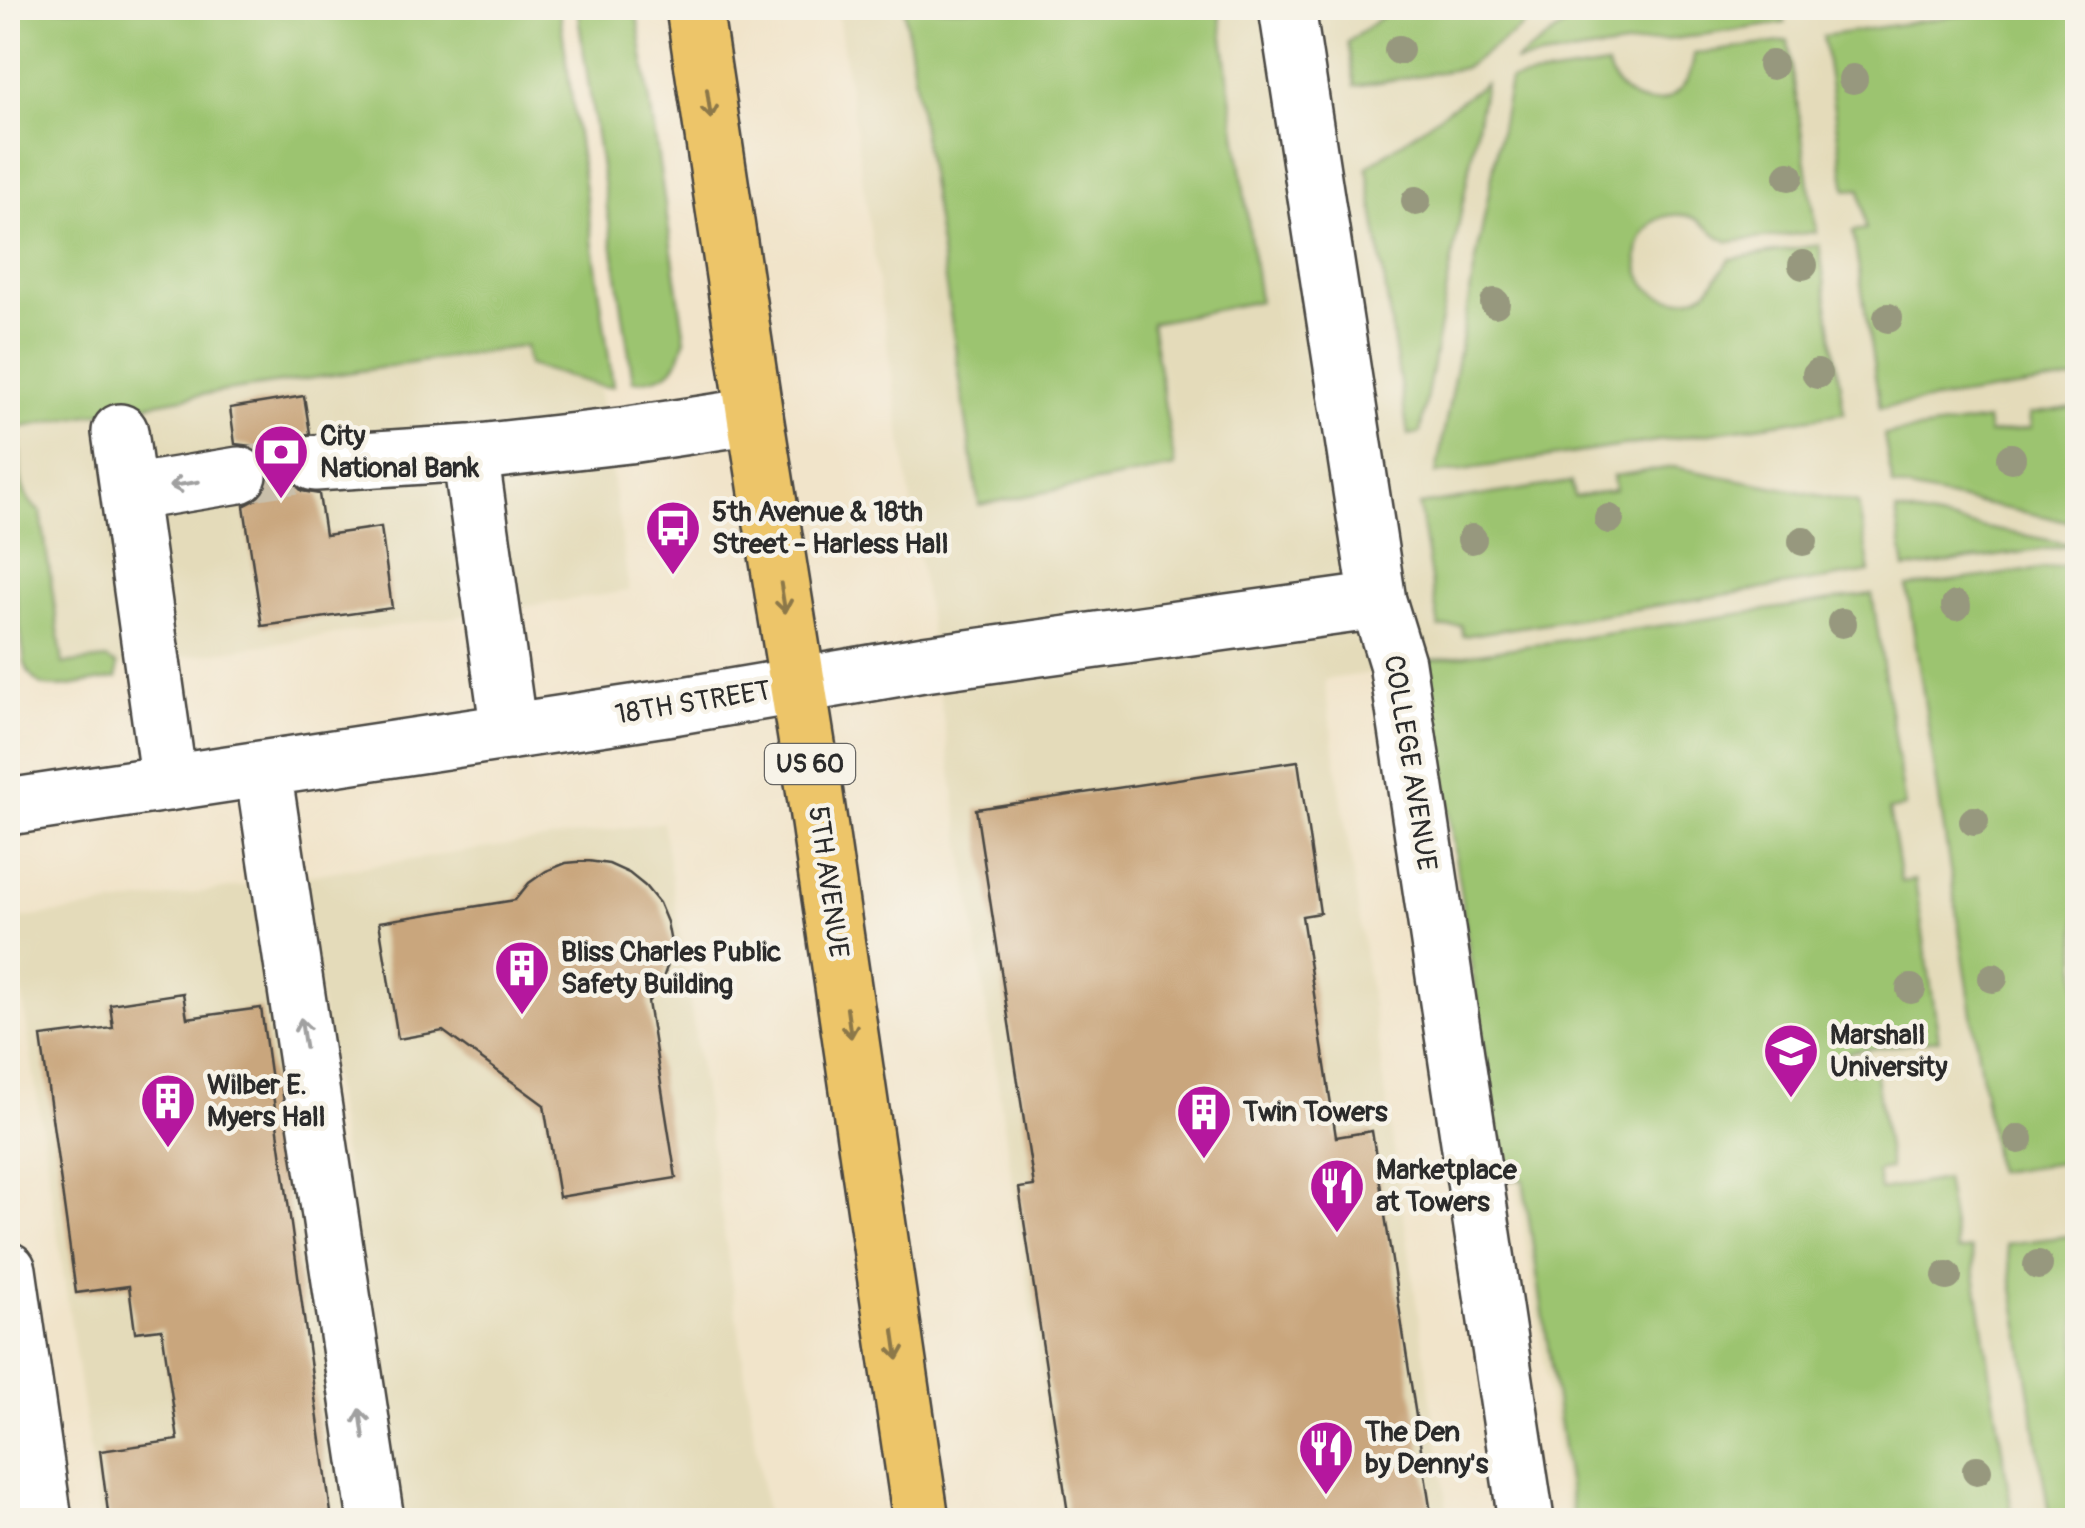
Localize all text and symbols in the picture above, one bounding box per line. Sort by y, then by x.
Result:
one-way arrow [700,87,718,120]
place label: City National Bank [320,419,480,486]
bank icon: City National Bank [251,422,311,501]
one-way arrow [168,475,200,494]
place label: 5th Avenue & 18th Street - Harless Hall [712,495,948,562]
bus stop icon: 5th Avenue & 18th Street - Harless Hall [643,498,703,577]
one-way arrow [774,582,793,614]
street label: COLLEGE AVENUE [1376,653,1444,873]
street label: 18TH STREET [613,673,773,733]
road number: US 60 [765,744,855,784]
street label: 5TH AVENUE [800,804,856,960]
place label: Bliss Charles Public Safety Building [561,935,781,1002]
building icon: Bliss Charles Public Safety Building [492,938,552,1017]
one-way arrow [840,1007,858,1039]
one-way arrow [293,1018,311,1050]
place label: Marshall University [1830,1018,1947,1085]
school or university icon: Marshall University [1761,1021,1821,1100]
place label: Wilber E. Myers Hall [207,1068,325,1135]
building icon: Wilber E. Myers Hall [138,1071,198,1150]
building icon: Twin Towers [1174,1082,1234,1161]
place label: Twin Towers [1242,1095,1388,1130]
place label: Marketplace at Towers [1376,1153,1518,1220]
restaurant icon: Marketplace at Towers [1307,1156,1367,1235]
one-way arrow [887,1328,905,1361]
one-way arrow [352,1408,370,1441]
place label: The Den by Denny's [1364,1415,1489,1482]
restaurant icon: The Den by Denny's [1296,1418,1356,1497]

